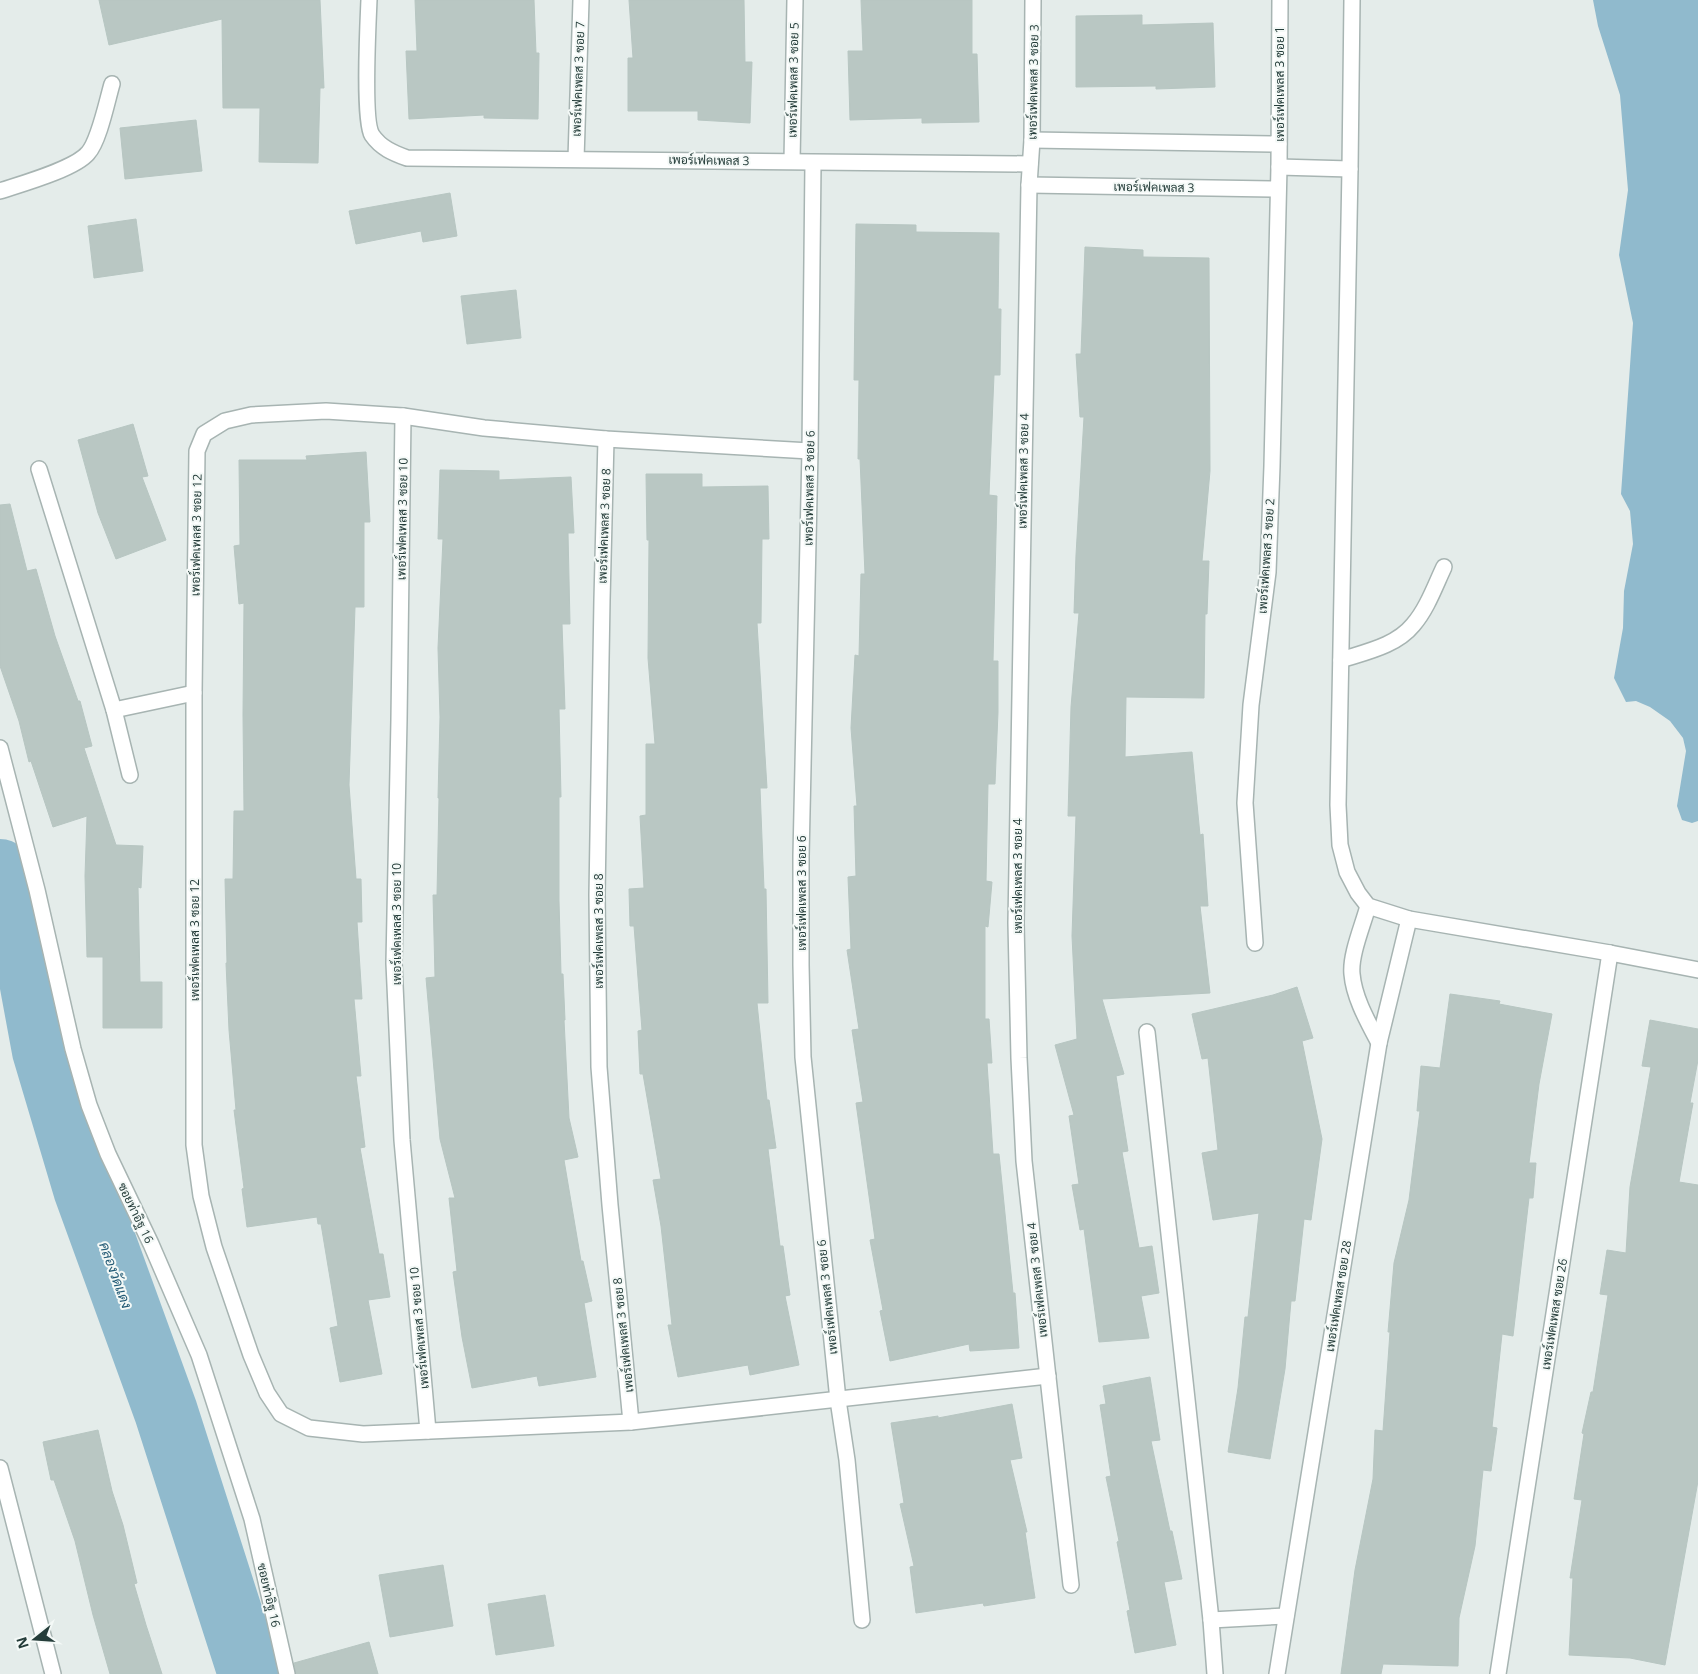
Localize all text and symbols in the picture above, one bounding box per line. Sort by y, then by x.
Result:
street label: เพอร์เฟคเพลส 3 ซอย 7 [567,21,589,137]
street label: เพอร์เฟคเพลส 3 ซอย 5 [783,22,803,138]
street label: เพอร์เฟคเพลส 3 ซอย 3 [1023,24,1043,140]
street label: เพอร์เฟคเพลส 3 ซอย 1 [1271,26,1288,142]
street label: เพอร์เฟคเพลส 3 [668,151,750,169]
street label: เพอร์เฟคเพลส 3 [1113,178,1195,196]
street label: เพอร์เฟคเพลส 3 ซอย 4 [1013,413,1033,529]
street label: เพอร์เฟคเพลส 3 ซอย 6 [799,430,819,546]
street label: เพอร์เฟคเพลส 3 ซอย 10 [392,458,412,580]
street label: เพอร์เฟคเพลส 3 ซอย 8 [593,468,615,584]
street label: เพอร์เฟคเพลส 3 ซอย 12 [186,474,206,596]
street label: เพอร์เฟคเพลส 3 ซอย 2 [1253,498,1279,614]
street label: เพอร์เฟคเพลส 3 ซอย 4 [1009,818,1026,934]
street label: เพอร์เฟคเพลส 3 ซอย 6 [793,835,810,951]
street label: เพอร์เฟคเพลส 3 ซอย 10 [388,863,405,985]
street label: เพอร์เฟคเพลส 3 ซอย 8 [590,873,607,989]
street label: เพอร์เฟคเพลส 3 ซอย 12 [186,879,203,1001]
street label: ซอยท่าอิฐ 16 [114,1180,158,1246]
street label: เพอร์เฟคเพลส 3 ซอย 4 [1022,1222,1051,1338]
water label: คลองวัดแดง [95,1239,137,1311]
street label: เพอร์เฟคเพลส 3 ซอย 6 [812,1239,841,1355]
street label: เพอร์เฟคเพลส ซอย 28 [1321,1239,1355,1353]
street label: เพอร์เฟคเพลส ซอย 26 [1537,1257,1571,1371]
street label: เพอร์เฟคเพลส 3 ซอย 10 [405,1266,433,1390]
street label: เพอร์เฟคเพลส 3 ซอย 8 [608,1277,637,1393]
street label: ซอยท่าอิฐ 16 [253,1561,285,1629]
north arrow [10,1614,60,1664]
text: N [11,1635,33,1651]

